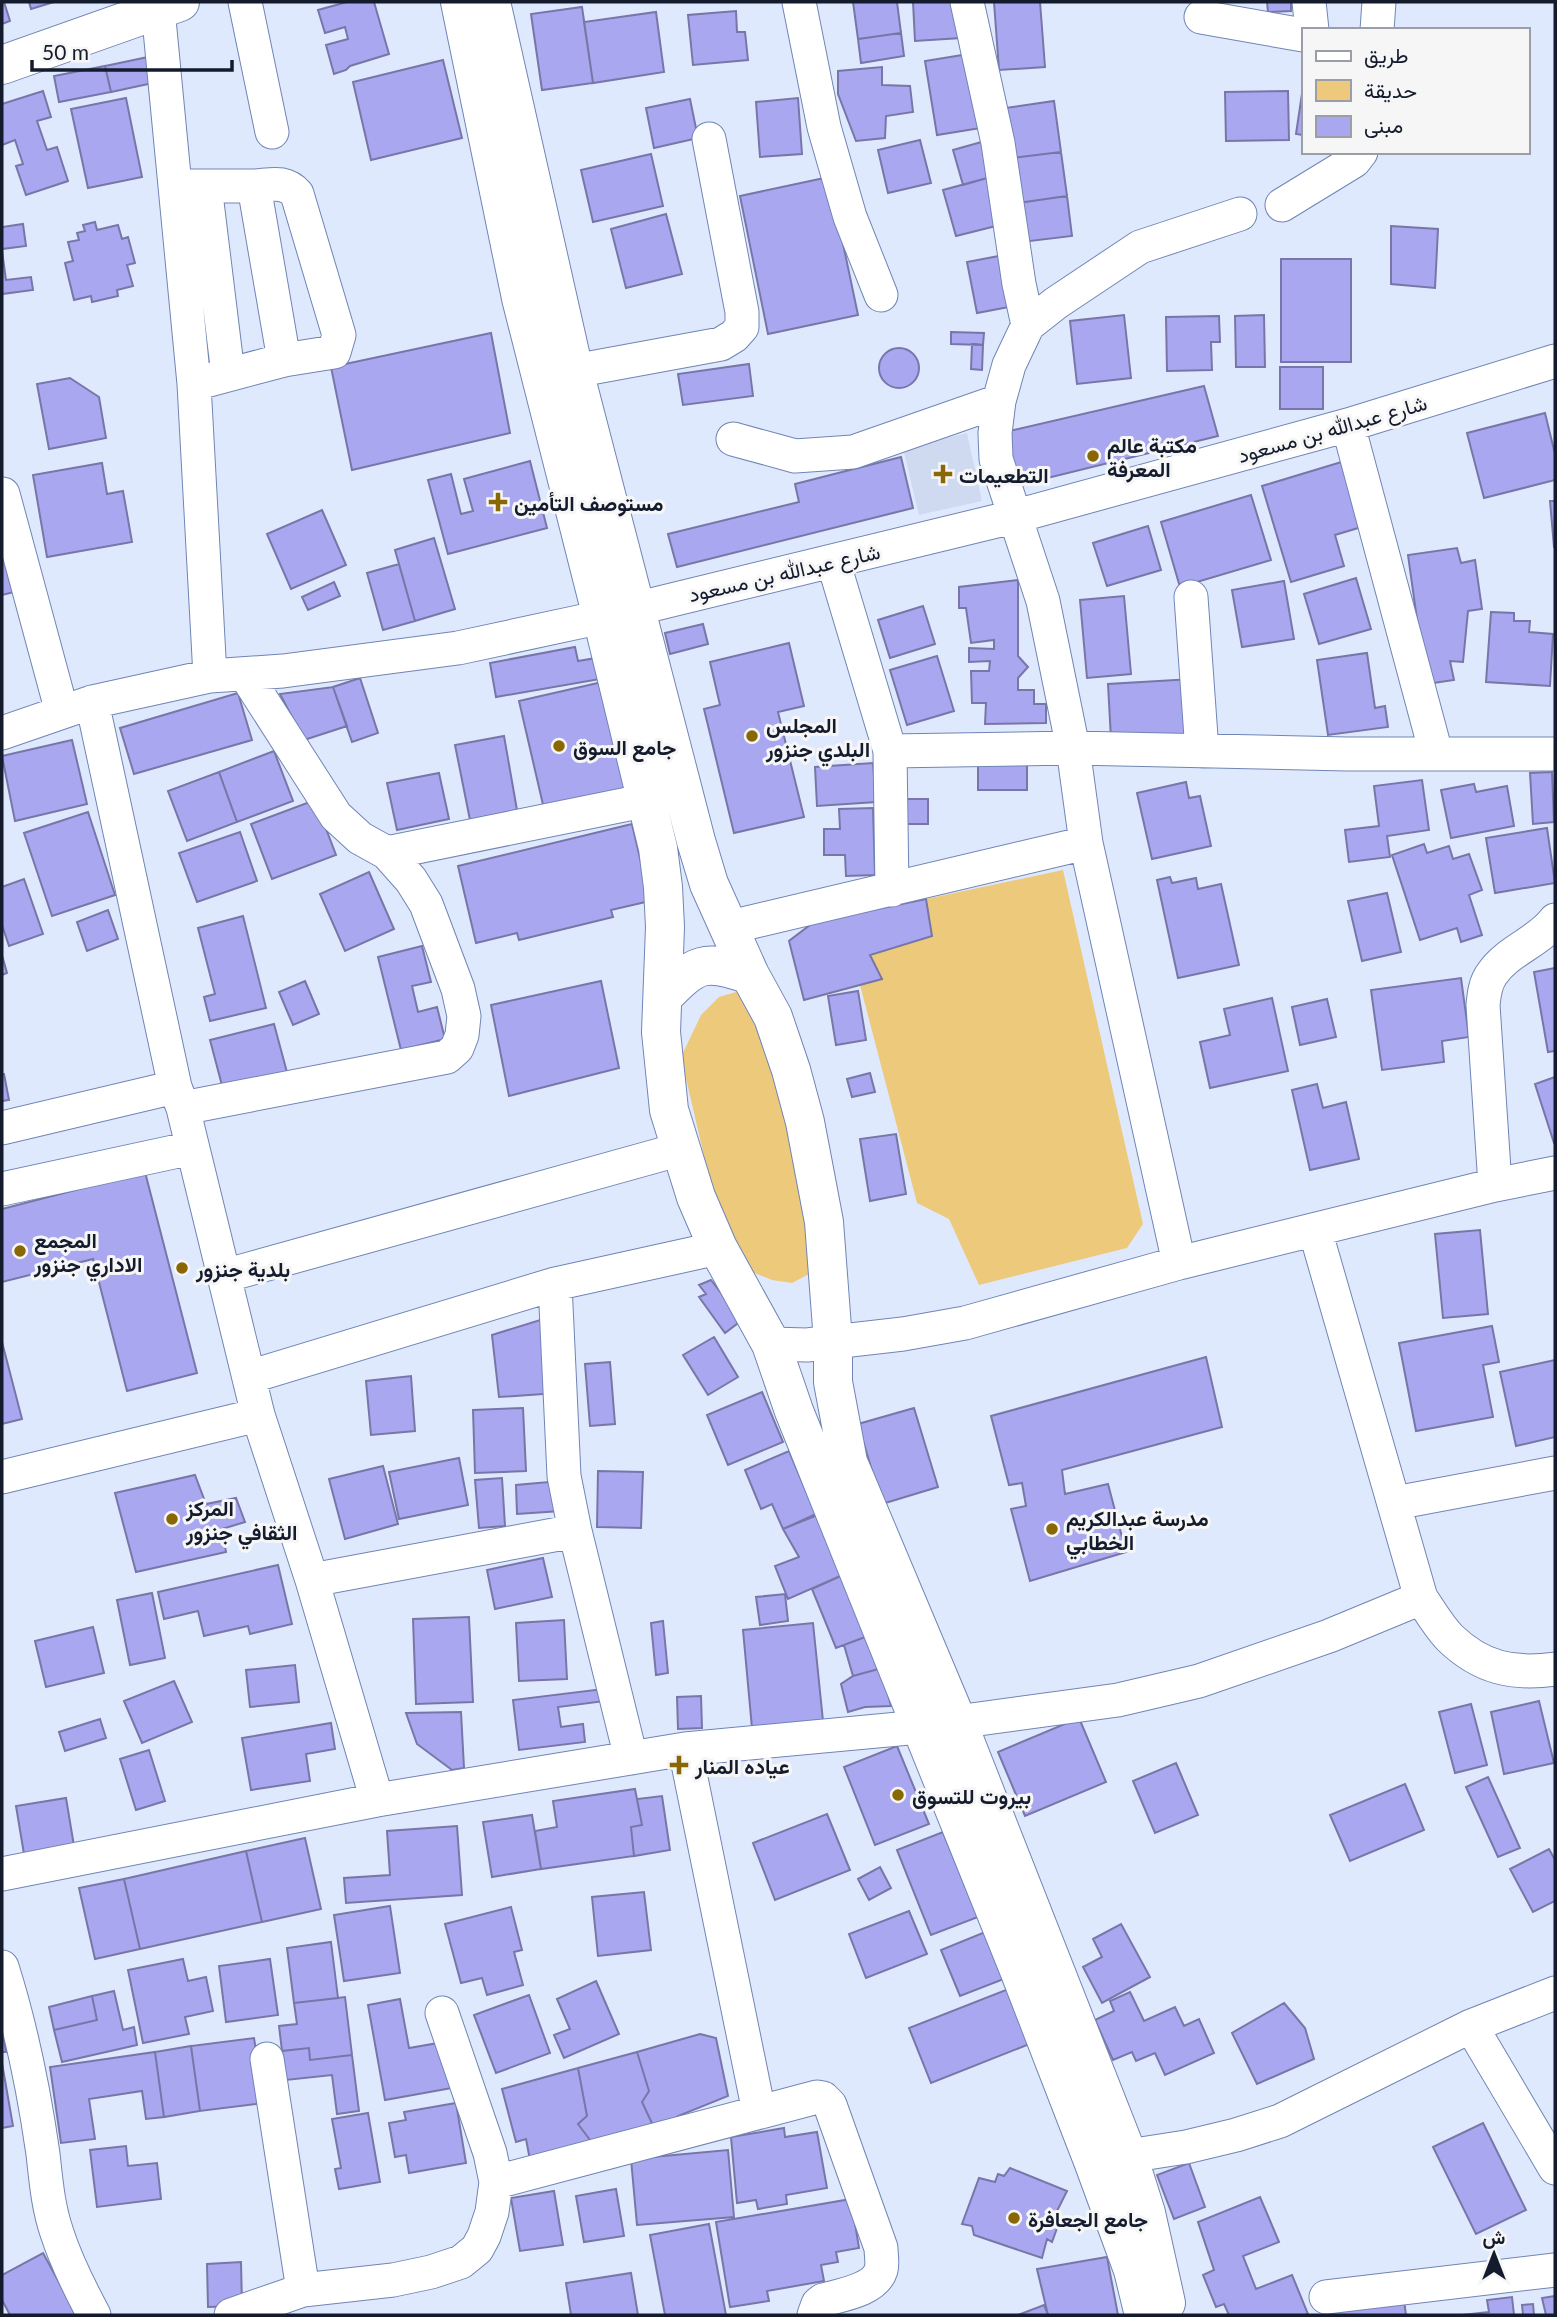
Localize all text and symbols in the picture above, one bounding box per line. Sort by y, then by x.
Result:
scale bar [32,28,231,72]
legend [1302,28,1529,154]
text: 50 m [42,39,89,64]
text: طريق [1364,42,1409,69]
text: حديقة [1364,77,1417,103]
text: مبنى [1364,112,1403,138]
street label: شارع عبدالله بن مسعود [1234,389,1430,470]
place label: مكتبة عالم المعرفة [1107,432,1197,483]
marker: مكتبة عالم المعرفة [1085,448,1101,464]
place label: التطعيمات [959,462,1049,488]
marker: التطعيمات [933,464,953,484]
place label: مستوصف التأمين [514,490,663,517]
marker: مستوصف التأمين [488,492,508,512]
street label: شارع عبدالله بن مسعود [686,538,883,609]
place label: المجلس البلدي جنزور [765,712,870,767]
marker: المجلس البلدي جنزور [744,728,760,744]
place label: جامع السوق [573,734,676,762]
marker: جامع السوق [551,738,567,754]
place label: المجمع الاداري جنزور [33,1227,142,1282]
marker: المجمع الاداري جنزور [12,1243,28,1259]
place label: بلدية جنزور [195,1256,290,1283]
marker: بلدية جنزور [174,1260,190,1276]
place label: المركز الثقافي جنزور [185,1495,298,1550]
place label: مدرسة عبدالكريم الخطابي [1066,1505,1209,1560]
marker: المركز الثقافي جنزور [164,1511,180,1527]
marker: مدرسة عبدالكريم الخطابي [1044,1521,1060,1537]
place label: عياده المنار [694,1753,790,1780]
marker: عياده المنار [669,1755,689,1775]
place label: بيروت للتسوق [912,1783,1031,1810]
marker: بيروت للتسوق [890,1787,906,1803]
place label: جامع الجعافرة [1028,2206,1148,2234]
marker: جامع الجعافرة [1006,2210,1022,2226]
north arrow [1459,2219,1529,2289]
text: ش [1483,2225,1506,2249]

